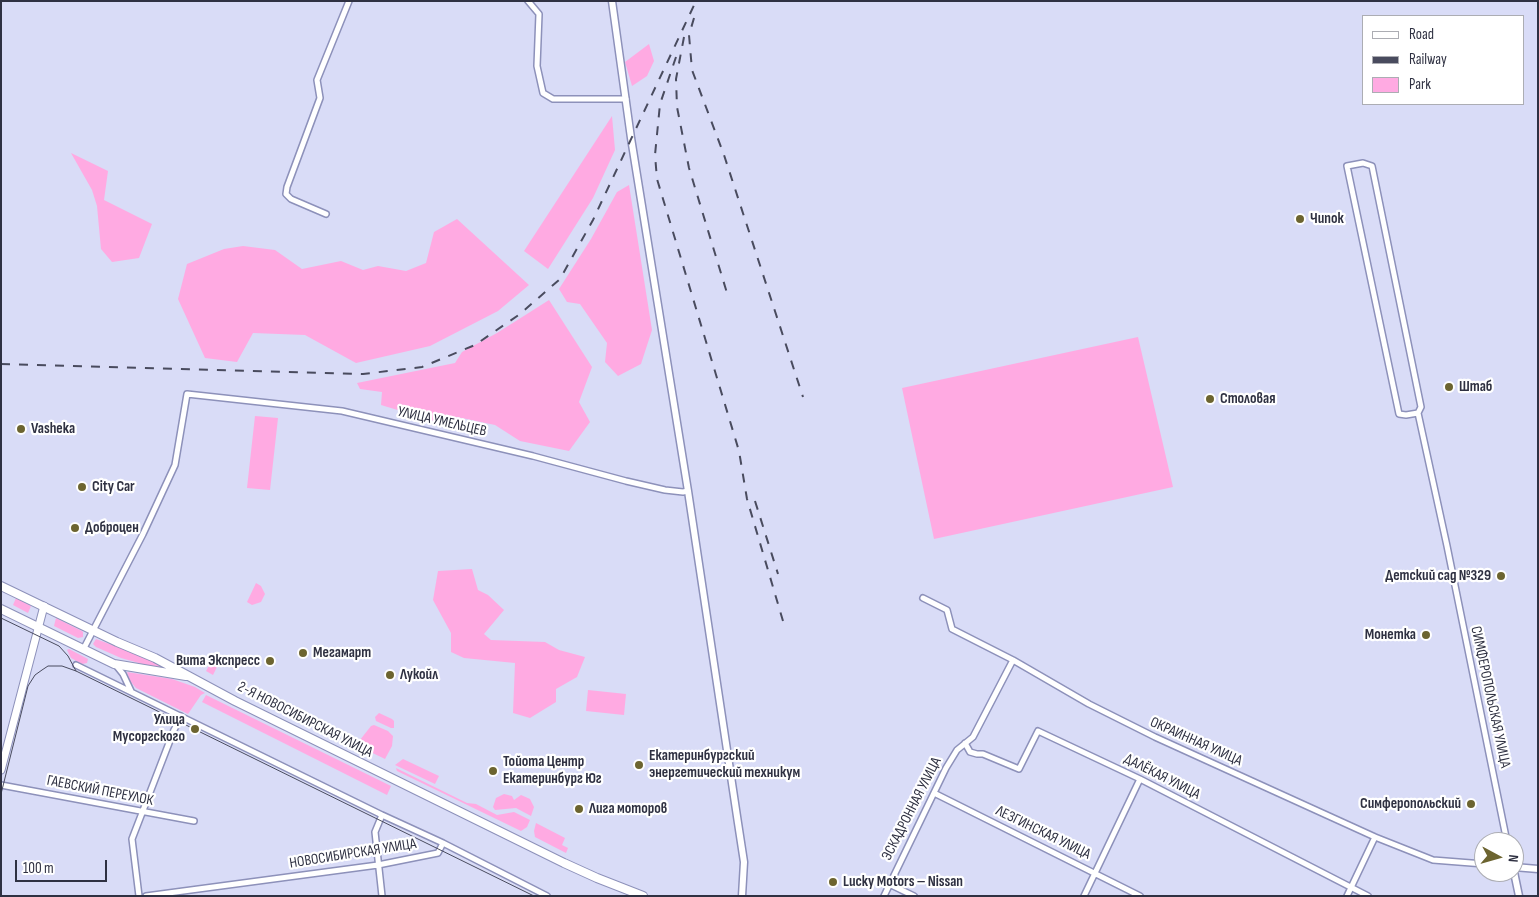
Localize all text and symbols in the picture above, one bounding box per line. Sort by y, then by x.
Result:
legend [1362,15,1524,105]
text: Road [1409,25,1434,44]
text: Railway [1409,50,1447,69]
text: Park [1409,75,1431,94]
place label: Чипок [1310,210,1344,228]
marker: Чипок [1294,213,1306,225]
place label: Штаб [1459,378,1492,396]
marker: Штаб [1443,381,1455,393]
place label: Столовая [1220,390,1275,408]
marker: Столовая [1204,393,1216,405]
street label: УЛИЦА УМЕЛЬЦЕВ [396,403,488,441]
place label: Vasheka [31,420,75,438]
marker: Vasheka [15,423,27,435]
place label: City Car [92,478,135,496]
marker: City Car [76,481,88,493]
place label: Доброцен [85,519,139,537]
marker: Доброцен [69,522,81,534]
place label: Детский сад №329 [1385,567,1491,585]
marker: Детский сад №329 [1495,570,1507,582]
street label: СИМФЕРОПОЛЬСКАЯ УЛИЦА [1466,624,1514,770]
place label: Монетка [1365,626,1416,644]
marker: Монетка [1420,629,1432,641]
place label: Мегамарт [313,644,371,662]
marker: Мегамарт [297,647,309,659]
place label: Вита Экспресс [176,652,260,670]
marker: Вита Экспресс [264,655,276,667]
place label: Лукойл [400,666,438,684]
marker: Лукойл [384,669,396,681]
street label: 2-Я НОВОСИБИРСКАЯ УЛИЦА [234,678,376,762]
place label: Улица Мусоргского [113,711,185,746]
street label: ОКРАИННАЯ УЛИЦА [1147,714,1245,770]
marker: Улица Мусоргского [189,723,201,735]
place label: Екатеринбургский энергетический техникум [649,747,800,782]
street label: ДАЛЁКАЯ УЛИЦА [1121,750,1203,804]
place label: Тойота Центр Екатеринбург Юг [503,753,602,788]
street label: ЭСКАДРОННАЯ УЛИЦА [878,754,946,864]
marker: Екатеринбургский энергетический техникум [633,759,645,771]
marker: Тойота Центр Екатеринбург Юг [487,765,499,777]
street label: ГАЕВСКИЙ ПЕРЕУЛОК [45,772,155,810]
place label: Симферопольский [1360,795,1461,813]
marker: Симферопольский [1465,798,1477,810]
place label: Лига моторов [589,800,667,818]
street label: ЛЕЗГИНСКАЯ УЛИЦА [993,802,1093,864]
marker: Лига моторов [573,803,585,815]
north arrow [1474,832,1524,882]
street label: НОВОСИБИРСКАЯ УЛИЦА [288,835,418,873]
scale bar [18,850,110,882]
text: N [1505,854,1522,863]
text: 100 m [23,859,54,878]
place label: Lucky Motors – Nissan [843,873,963,891]
marker: Lucky Motors – Nissan [827,876,839,888]

